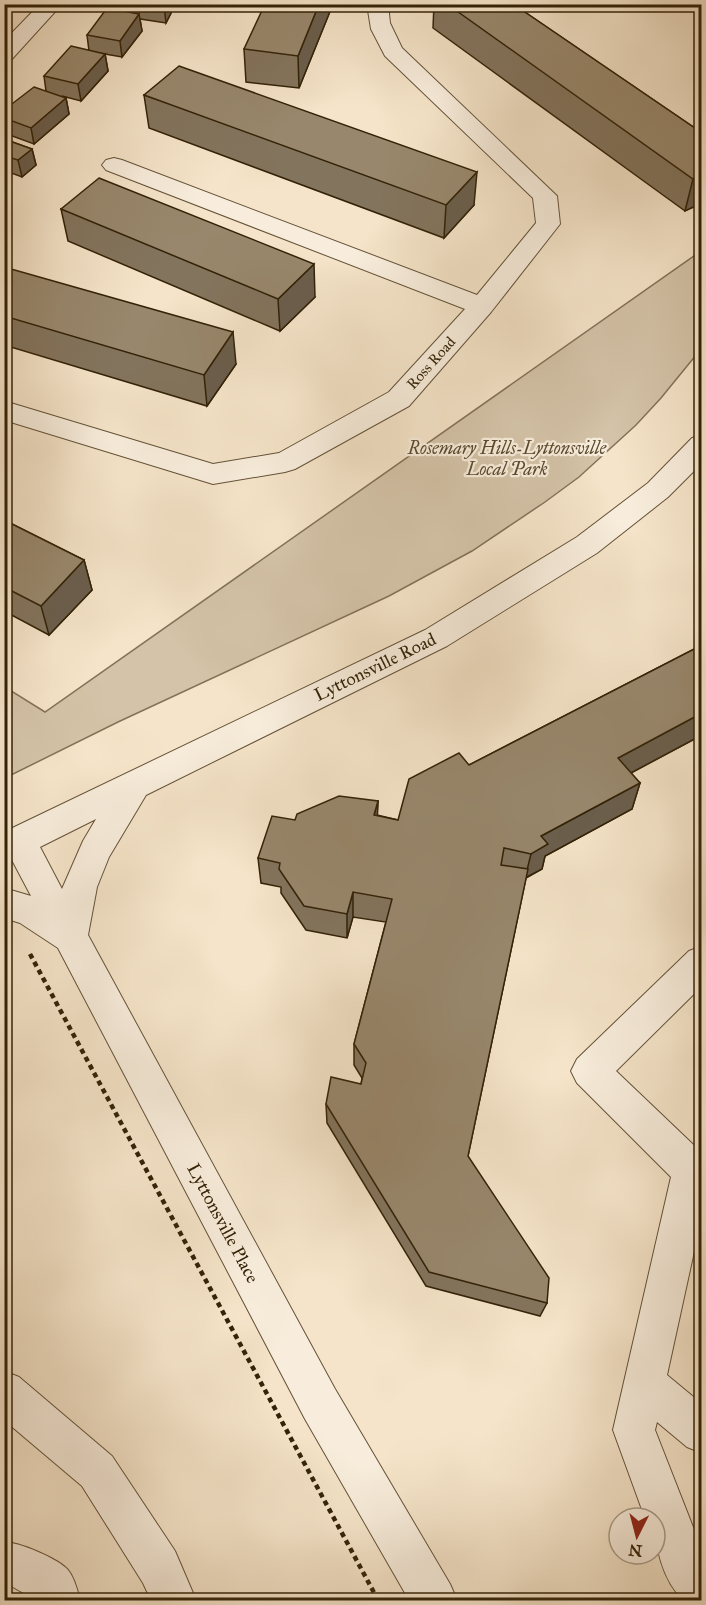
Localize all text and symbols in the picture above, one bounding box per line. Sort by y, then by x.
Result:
street label: Ross Road [403,333,459,393]
park label: Rosemary Hills-Lyttonsville Local Park [407,437,607,480]
street label: Lyttonsville Road [310,628,440,706]
street label: Lyttonsville Place [182,1159,264,1287]
north arrow [607,1506,667,1566]
text: N [627,1540,643,1561]

